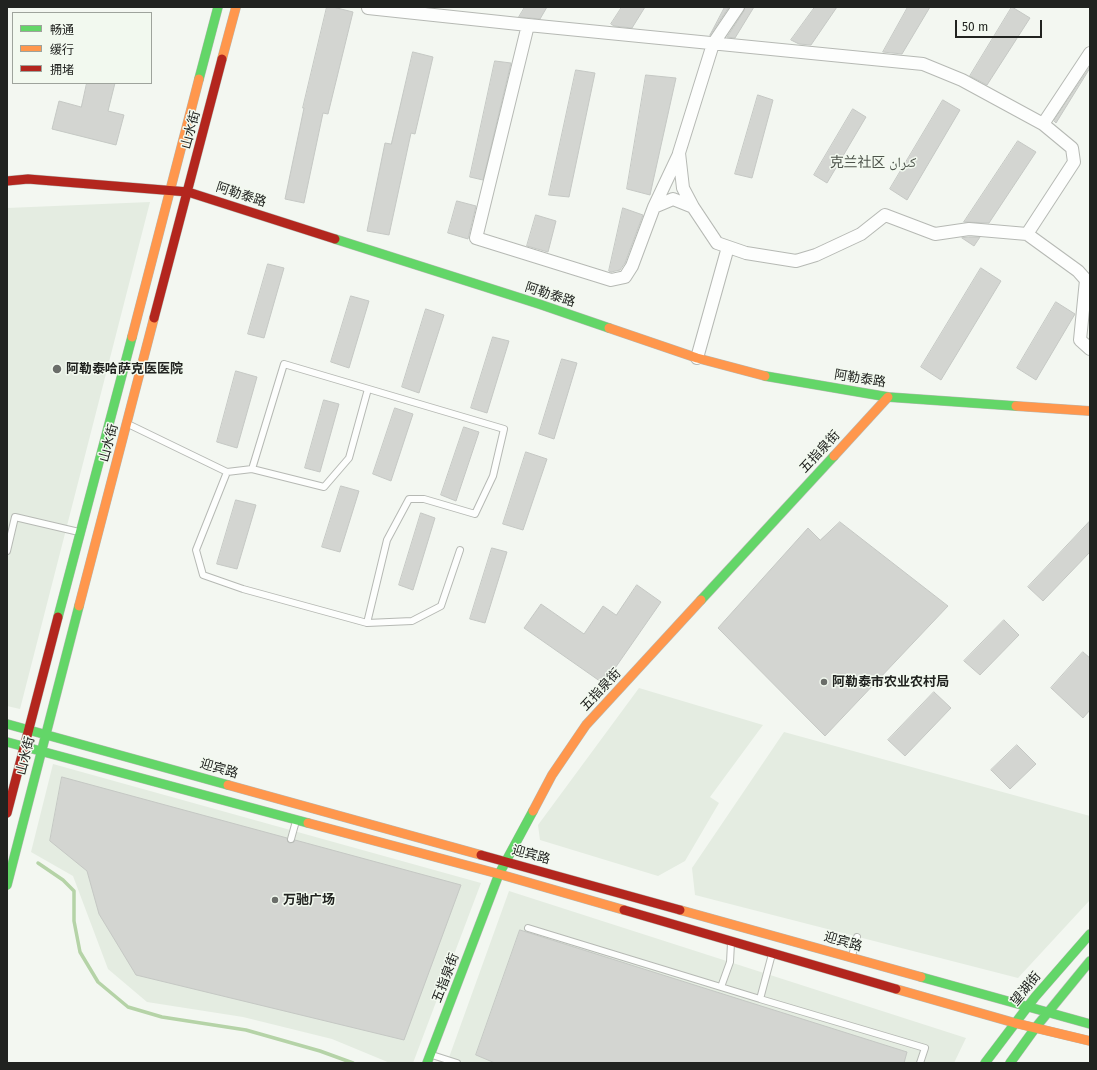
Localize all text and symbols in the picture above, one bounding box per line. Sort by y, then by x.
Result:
legend [12,12,152,84]
scale bar [957,12,1044,38]
text: 50 m [962,20,988,34]
text: 畅通 [50,23,74,37]
text: 缓行 [50,43,74,57]
text: 拥堵 [50,63,74,77]
street label: 山水街 [178,109,204,151]
district label: 克兰社区 كىران [830,155,916,171]
street label: 阿勒泰路 [214,180,268,210]
street label: 阿勒泰路 [523,280,577,310]
place label: 阿勒泰哈萨克医医院 [66,361,183,377]
marker: 阿勒泰哈萨克医医院 [51,363,63,375]
street label: 阿勒泰路 [833,367,887,391]
street label: 山水街 [96,422,122,464]
street label: 五指泉街 [797,428,843,476]
street label: 五指泉街 [578,666,624,714]
place label: 阿勒泰市农业农村局 [832,674,949,690]
marker: 阿勒泰市农业农村局 [819,677,829,687]
street label: 山水街 [14,735,38,777]
street label: 迎宾路 [198,756,240,782]
street label: 迎宾路 [510,842,552,868]
place label: 万驰广场 [283,892,335,908]
marker: 万驰广场 [270,895,280,905]
street label: 迎宾路 [822,929,864,955]
street label: 五指泉街 [429,951,463,1005]
street label: 望湖街 [1008,969,1044,1009]

